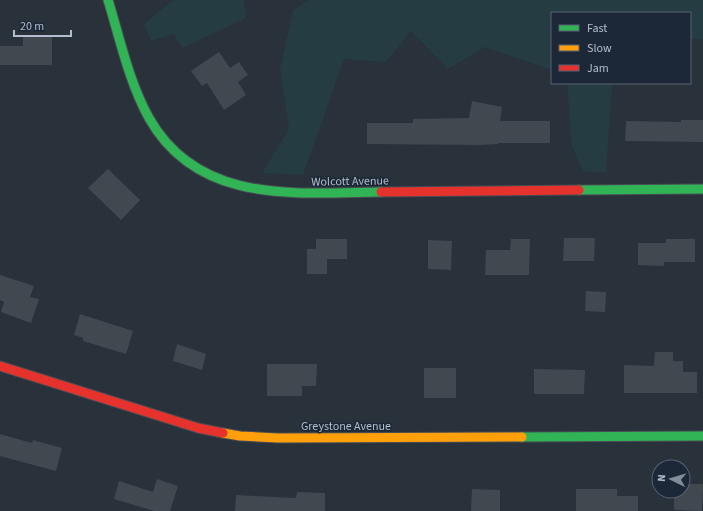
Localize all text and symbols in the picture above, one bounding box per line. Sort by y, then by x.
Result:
scale bar [14,12,71,38]
legend [551,12,691,84]
text: 20 m [20,18,44,35]
text: Fast [587,20,607,37]
text: Slow [587,40,612,57]
text: Jam [587,60,609,77]
street label: Wolcott Avenue [311,172,389,191]
street label: Greystone Avenue [301,418,391,435]
north arrow [651,459,691,499]
text: N [654,474,669,482]

